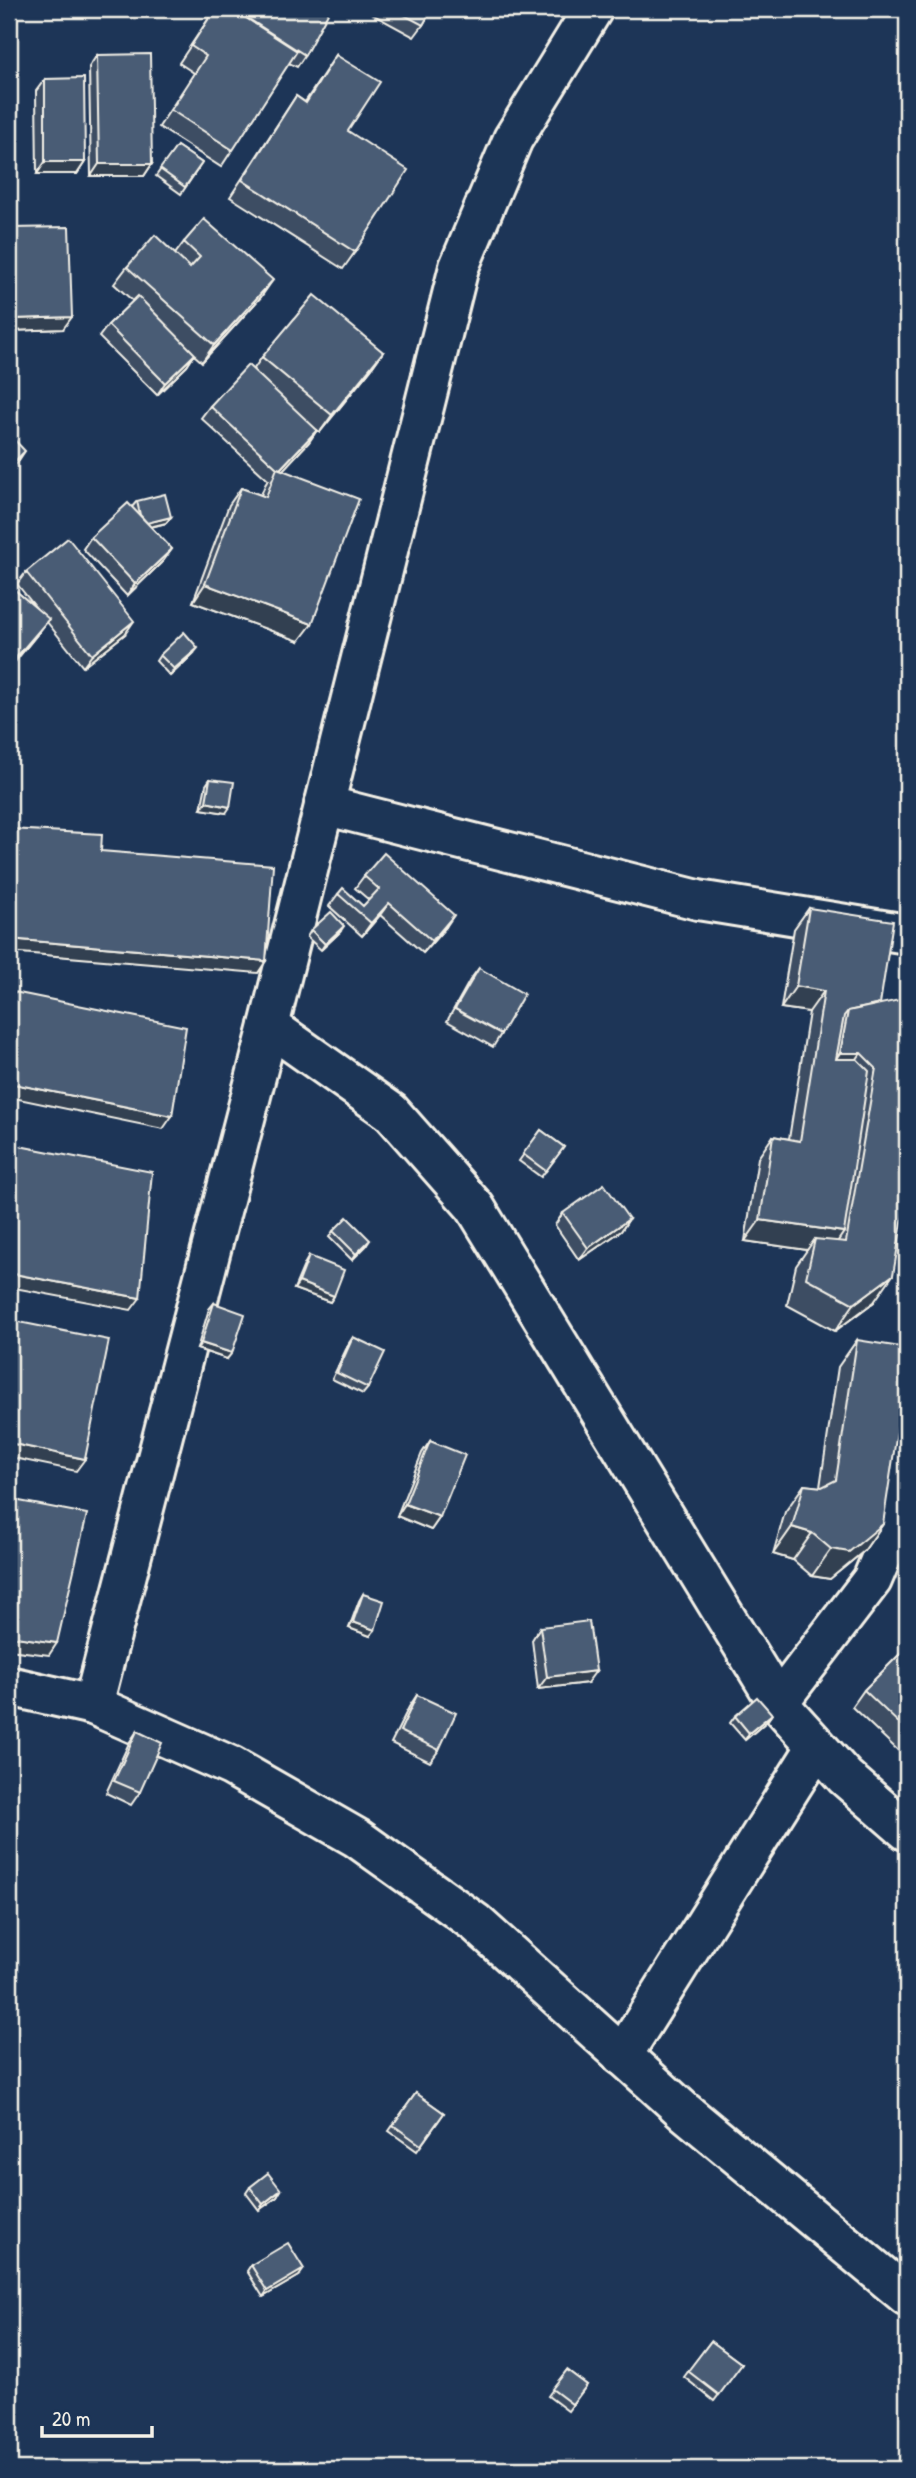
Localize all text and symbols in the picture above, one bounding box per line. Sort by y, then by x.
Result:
scale bar [42,2394,152,2438]
text: 20 m [52,2404,90,2433]

